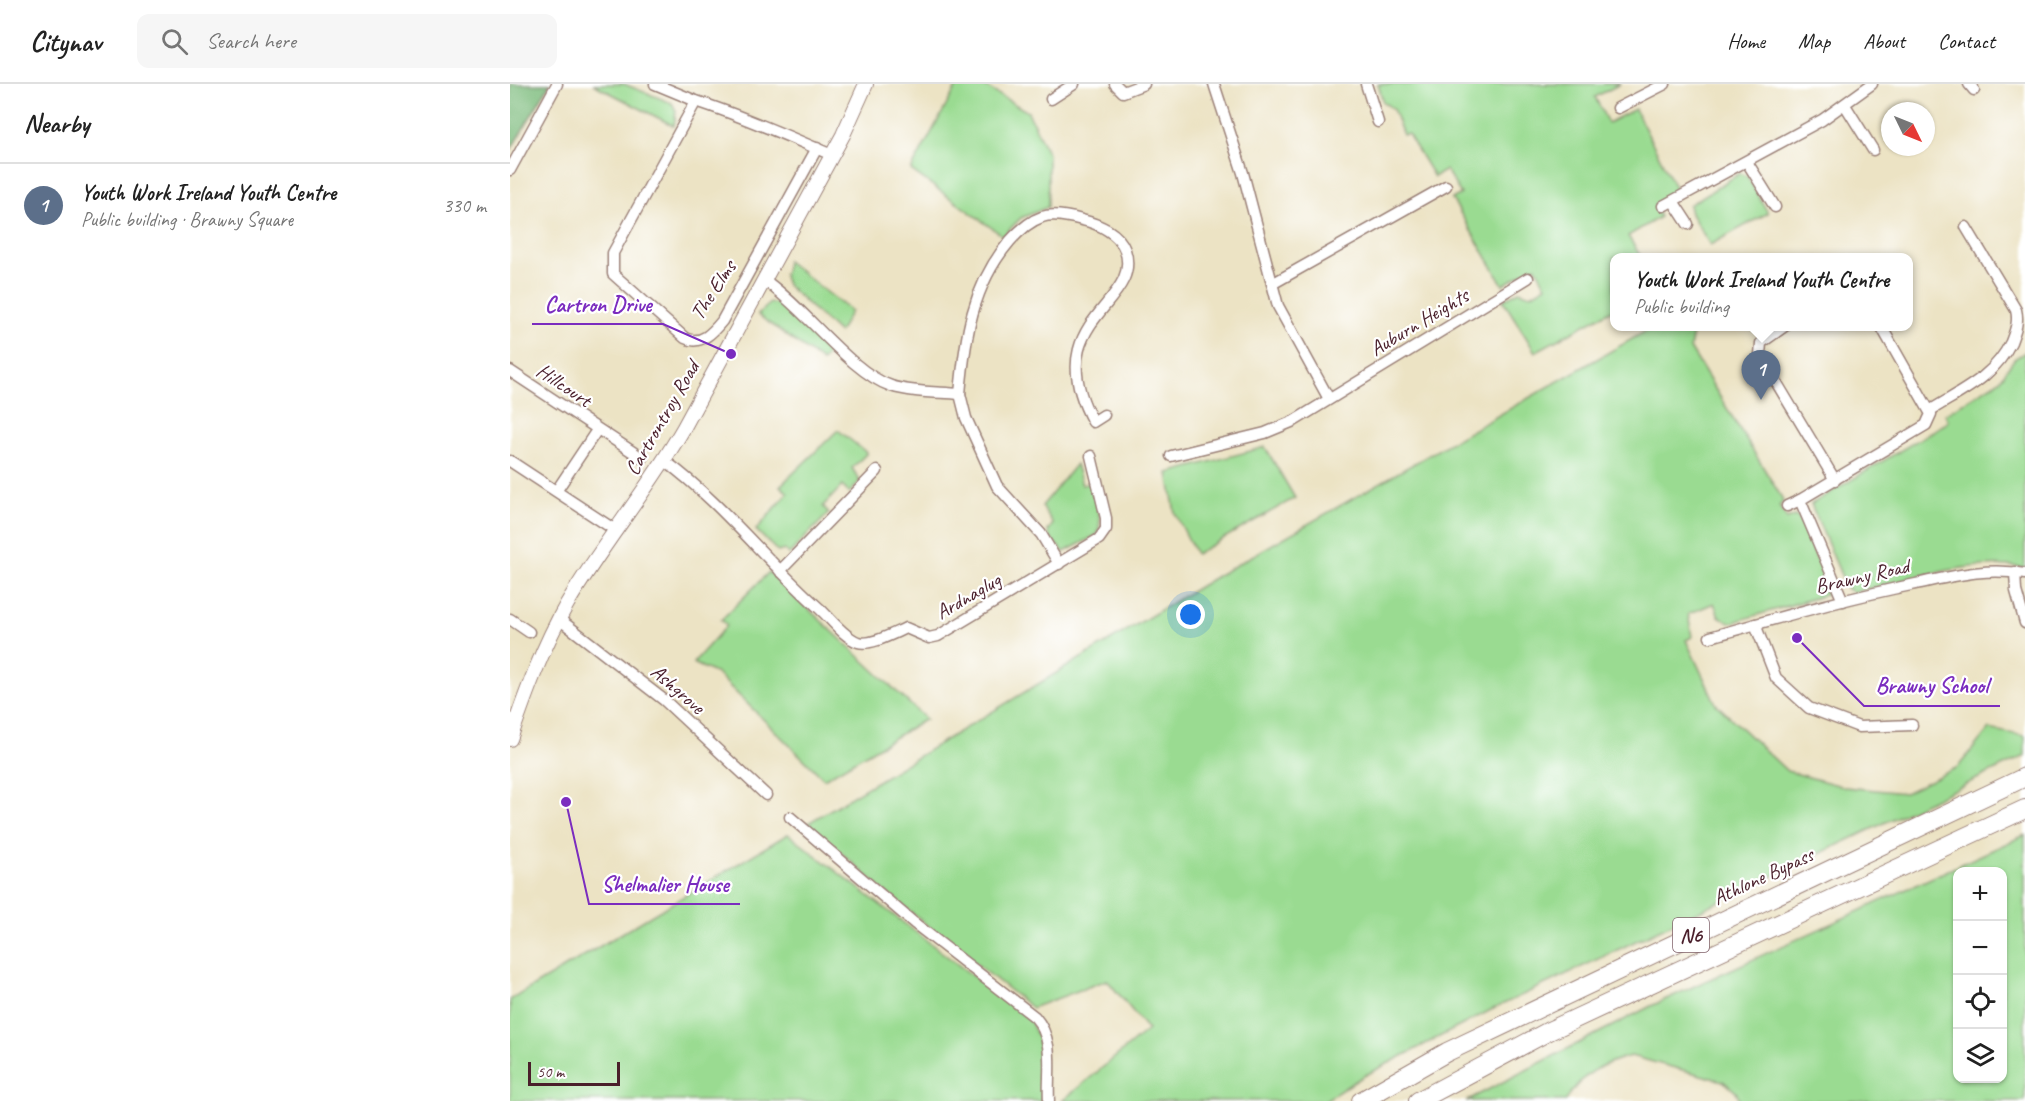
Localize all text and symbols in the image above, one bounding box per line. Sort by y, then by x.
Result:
search box [137,14,557,68]
text: Citynav [30,24,101,59]
icon: search [158,25,191,58]
text: Search here [206,27,296,55]
text: Home [1727,28,1765,54]
text: Map [1798,28,1830,54]
text: About [1863,28,1905,54]
text: Contact [1938,28,1995,54]
north arrow [1881,102,1935,156]
text: Nearby [24,107,89,140]
text: Youth Work Ireland Youth Centre [81,179,336,207]
text: 1 [39,193,48,218]
text: 330 m [443,193,486,218]
text: Public building · Brawny Square [81,207,293,232]
popup [1610,253,1913,331]
street label: The Elms [684,254,743,324]
text: Youth Work Ireland Youth Centre [1634,266,1889,294]
street label: Auburn Heights [1365,281,1475,362]
callout: Cartron Drive [532,284,663,324]
text: Cartron Drive [545,291,654,319]
text: Public building [1634,294,1729,319]
pin: 1 [1742,350,1780,400]
street label: Cartrontroy Road [619,353,707,480]
street label: Hillcourt [532,357,598,414]
street label: Brawny Road [1813,552,1915,599]
street label: Ardnaglug [931,566,1007,625]
your location [1176,600,1205,629]
street label: Ashgrove [646,658,711,720]
callout: Brawny School [1864,666,2000,706]
text: Brawny School [1876,672,1992,700]
street label: Athlone Bypass [1708,841,1819,911]
callout: Shelmalier House [589,864,740,904]
map controls [1953,867,2007,1083]
button: + [1953,867,2007,921]
text: Shelmalier House [601,871,731,899]
road number: N6 [1673,918,1709,952]
button: − [1953,921,2007,975]
button: locate [1953,975,2007,1029]
button: layers [1953,1029,2007,1083]
scale bar [528,1059,620,1086]
text: 50 m [537,1062,564,1082]

